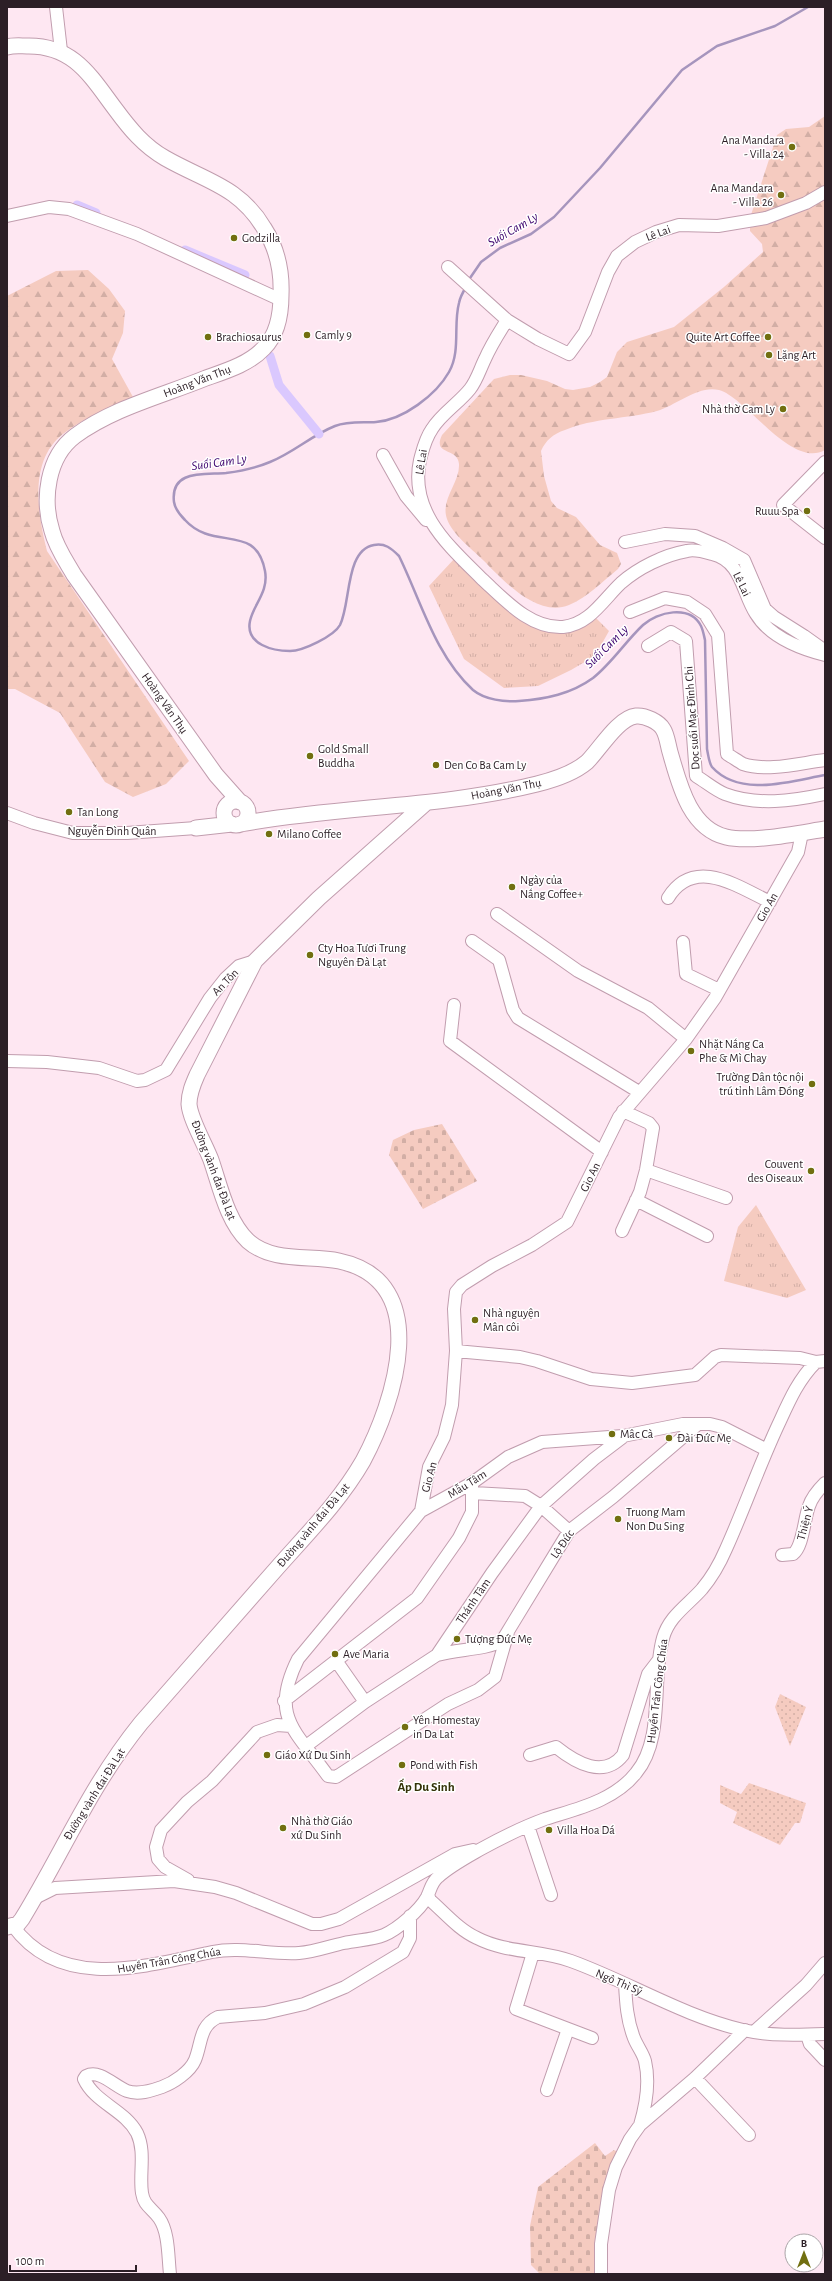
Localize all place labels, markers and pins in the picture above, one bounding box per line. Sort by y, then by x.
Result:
place label: Ana Mandara - Villa 24 [722,134,784,160]
marker: Ana Mandara - Villa 24 [787,142,797,152]
place label: Ana Mandara - Villa 26 [711,182,773,208]
marker: Ana Mandara - Villa 26 [776,190,786,200]
place label: Godzilla [242,232,281,244]
marker: Godzilla [229,233,239,243]
place label: Camly 9 [315,329,352,342]
marker: Camly 9 [302,330,312,340]
place label: Brachiosaurus [216,331,282,343]
place label: Quite Art Coffee [686,331,760,344]
marker: Brachiosaurus [203,332,213,342]
marker: Quite Art Coffee [763,332,773,342]
place label: Lặng Art [777,349,816,361]
marker: Lặng Art [764,350,774,360]
place label: Nhà thờ Cam Ly [702,403,775,416]
marker: Nhà thờ Cam Ly [778,404,788,414]
place label: Ruuu Spa [755,505,799,517]
marker: Ruuu Spa [802,506,812,516]
place label: Gold Small Buddha [318,743,369,769]
marker: Gold Small Buddha [305,751,315,761]
place label: Den Co Ba Cam Ly [444,759,526,772]
marker: Den Co Ba Cam Ly [431,760,441,770]
place label: Tan Long [77,806,118,818]
marker: Tan Long [64,807,74,817]
place label: Milano Coffee [277,828,342,840]
marker: Milano Coffee [264,829,274,839]
place label: Ngày của Nắng Coffee+ [520,874,583,900]
marker: Ngày của Nắng Coffee+ [507,882,517,892]
place label: Cty Hoa Tươi Trung Nguyên Đà Lạt [318,942,406,969]
marker: Cty Hoa Tươi Trung Nguyên Đà Lạt [305,950,315,960]
place label: Nhặt Nắng Ca Phe & Mì Chay [699,1038,767,1065]
marker: Nhặt Nắng Ca Phe & Mì Chay [686,1046,696,1056]
place label: Trường Dân tộc nội trú tỉnh Lâm Đồng [716,1071,804,1097]
marker: Trường Dân tộc nội trú tỉnh Lâm Đồng [807,1079,817,1089]
place label: Couvent des Oiseaux [747,1158,803,1184]
marker: Couvent des Oiseaux [806,1166,816,1176]
place label: Nhà nguyện Mân côi [483,1307,540,1333]
marker: Nhà nguyện Mân côi [470,1315,480,1325]
place label: Mâc Cà [620,1428,654,1440]
marker: Mâc Cà [607,1429,617,1439]
place label: Đài Đức Mẹ [677,1432,731,1444]
marker: Đài Đức Mẹ [664,1433,674,1443]
place label: Truong Mam Non Du Sing [626,1506,685,1532]
marker: Truong Mam Non Du Sing [613,1514,623,1524]
place label: Tượng Đức Mẹ [465,1633,532,1645]
marker: Tượng Đức Mẹ [452,1634,462,1644]
place label: Ave Maria [343,1648,390,1660]
marker: Ave Maria [330,1649,340,1659]
place label: Yên Homestay in Da Lat [413,1714,480,1740]
marker: Yên Homestay in Da Lat [400,1722,410,1732]
place label: Giáo Xứ Du Sinh [275,1749,351,1761]
marker: Giáo Xứ Du Sinh [262,1750,272,1760]
place label: Pond with Fish [410,1759,478,1771]
marker: Pond with Fish [397,1760,407,1770]
place label: Nhà thờ Giáo xứ Du Sinh [291,1815,353,1841]
marker: Nhà thờ Giáo xứ Du Sinh [278,1823,288,1833]
place label: Villa Hoa Dá [557,1824,615,1836]
marker: Villa Hoa Dá [544,1825,554,1835]

